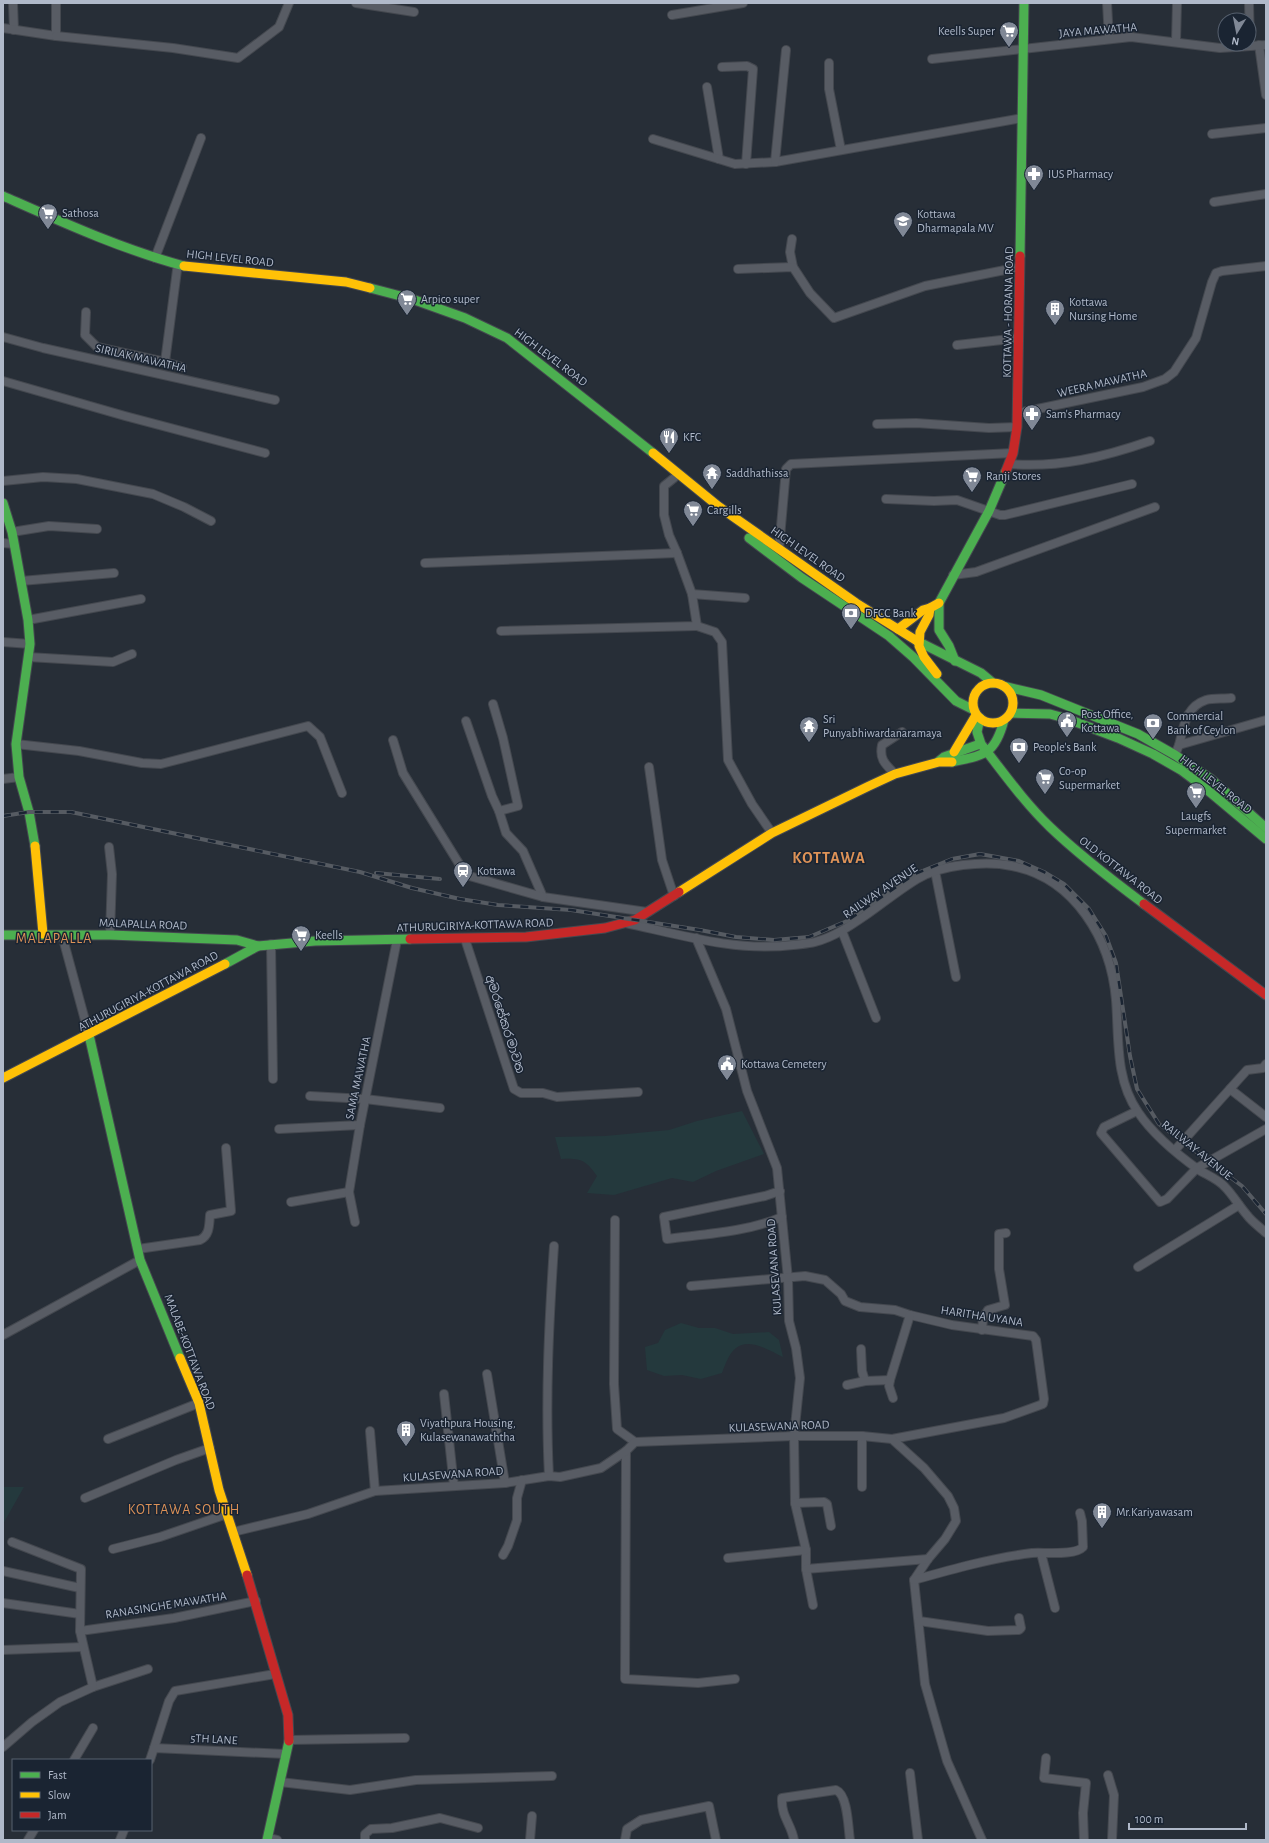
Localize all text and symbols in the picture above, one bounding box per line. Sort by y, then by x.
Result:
north arrow [1217,12,1257,52]
supermarket icon: Keells Super [998,20,1020,48]
street label: JAYA MAWATHA [1058,21,1138,39]
place label: Keells Super [938,25,995,37]
text: N [1231,35,1240,47]
pharmacy icon: IUS Pharmacy [1023,163,1045,191]
place label: IUS Pharmacy [1048,168,1113,181]
supermarket icon: Sathosa [37,202,59,230]
place label: Sathosa [62,207,99,219]
place label: Kottawa Dharmapala MV [917,208,994,234]
school or university icon: Kottawa Dharmapala MV [892,210,914,238]
street label: KOTTAWA - HORANA ROAD [1001,246,1015,378]
street label: HIGH LEVEL ROAD [186,247,274,269]
supermarket icon: Arpico super [396,288,418,316]
place label: Arpico super [421,293,479,305]
place label: Kottawa Nursing Home [1069,296,1137,322]
building icon: Kottawa Nursing Home [1044,298,1066,326]
street label: HIGH LEVEL ROAD [512,326,590,388]
street label: SIRILAK MAWATHA [94,342,188,374]
street label: WEERA MAWATHA [1056,367,1148,399]
pharmacy icon: Sam's Pharmacy [1021,403,1043,431]
place label: Sam's Pharmacy [1046,408,1121,421]
restaurant icon: KFC [658,426,680,454]
place label: KFC [683,431,701,443]
temple icon: Saddhathissa [701,462,723,490]
supermarket icon: Ranji Stores [961,465,983,493]
place label: Saddhathissa [726,467,789,479]
place label: Ranji Stores [986,470,1041,483]
supermarket icon: Cargills [682,499,704,527]
place label: Cargills [707,504,742,516]
street label: HIGH LEVEL ROAD [769,524,848,584]
bank icon: DFCC Bank [840,602,862,630]
place label: DFCC Bank [865,607,916,619]
place label: Post Office, Kottawa [1081,708,1134,734]
public building icon: Post Office, Kottawa [1056,710,1078,738]
place label: Commercial Bank of Ceylon [1167,710,1235,737]
bank icon: Commercial Bank of Ceylon [1142,712,1164,740]
place label: Sri Punyabhiwardanaramaya [823,713,942,740]
temple icon: Sri Punyabhiwardanaramaya [798,715,820,743]
bank icon: People's Bank [1008,736,1030,764]
place label: People's Bank [1033,741,1097,753]
street label: HIGH LEVEL ROAD [1178,752,1254,816]
place label: Co-op Supermarket [1059,765,1120,791]
supermarket icon: Co-op Supermarket [1034,767,1056,795]
supermarket icon: Laugfs Supermarket [1185,781,1207,809]
place label: Laugfs Supermarket [1166,810,1227,836]
street label: OLD KOTTAWA ROAD [1077,834,1165,906]
district label: KOTTAWA [792,850,866,866]
station icon: Kottawa [452,860,474,888]
street label: RAILWAY AVENUE [841,862,920,920]
place label: Kottawa [477,865,516,877]
street label: MALAPALLA ROAD [99,916,188,932]
street label: ATHURUGIRIYA-KOTTAWA ROAD [396,916,554,934]
supermarket icon: Keells [290,924,312,952]
place label: Keells [315,929,343,941]
district label: MALAPALLA [16,932,92,946]
street label: ATHURUGIRIYA-KOTTAWA ROAD [76,949,220,1033]
street label: අමරසේකර මාවත [483,973,528,1075]
street label: SAMA MAWATHA [343,1035,373,1121]
public building icon: Kottawa Cemetery [716,1053,738,1081]
place label: Kottawa Cemetery [741,1058,827,1071]
street label: RAILWAY AVENUE [1159,1118,1235,1182]
street label: KULASEVANA ROAD [765,1218,783,1316]
street label: MALABE-KOTTAWA ROAD [162,1293,218,1412]
street label: HARITHA UYANA [940,1304,1024,1328]
place label: Viyathpura Housing, Kulasewanawaththa [420,1417,516,1443]
street label: KULASEWANA ROAD [729,1418,830,1434]
building icon: Viyathpura Housing, Kulasewanawaththa [395,1419,417,1447]
street label: KULASEWANA ROAD [402,1464,504,1483]
building icon: Mr.Kariyawasam [1091,1501,1113,1529]
district label: KOTTAWA SOUTH [128,1503,240,1517]
place label: Mr.Kariyawasam [1116,1506,1193,1519]
street label: RANASINGHE MAWATHA [104,1589,228,1621]
street label: 5TH LANE [190,1732,238,1746]
legend [12,1759,152,1831]
text: Fast [48,1769,67,1781]
text: Slow [48,1789,70,1801]
scale bar [1129,1805,1246,1831]
text: Jam [48,1809,67,1821]
text: 100 m [1135,1813,1163,1825]

